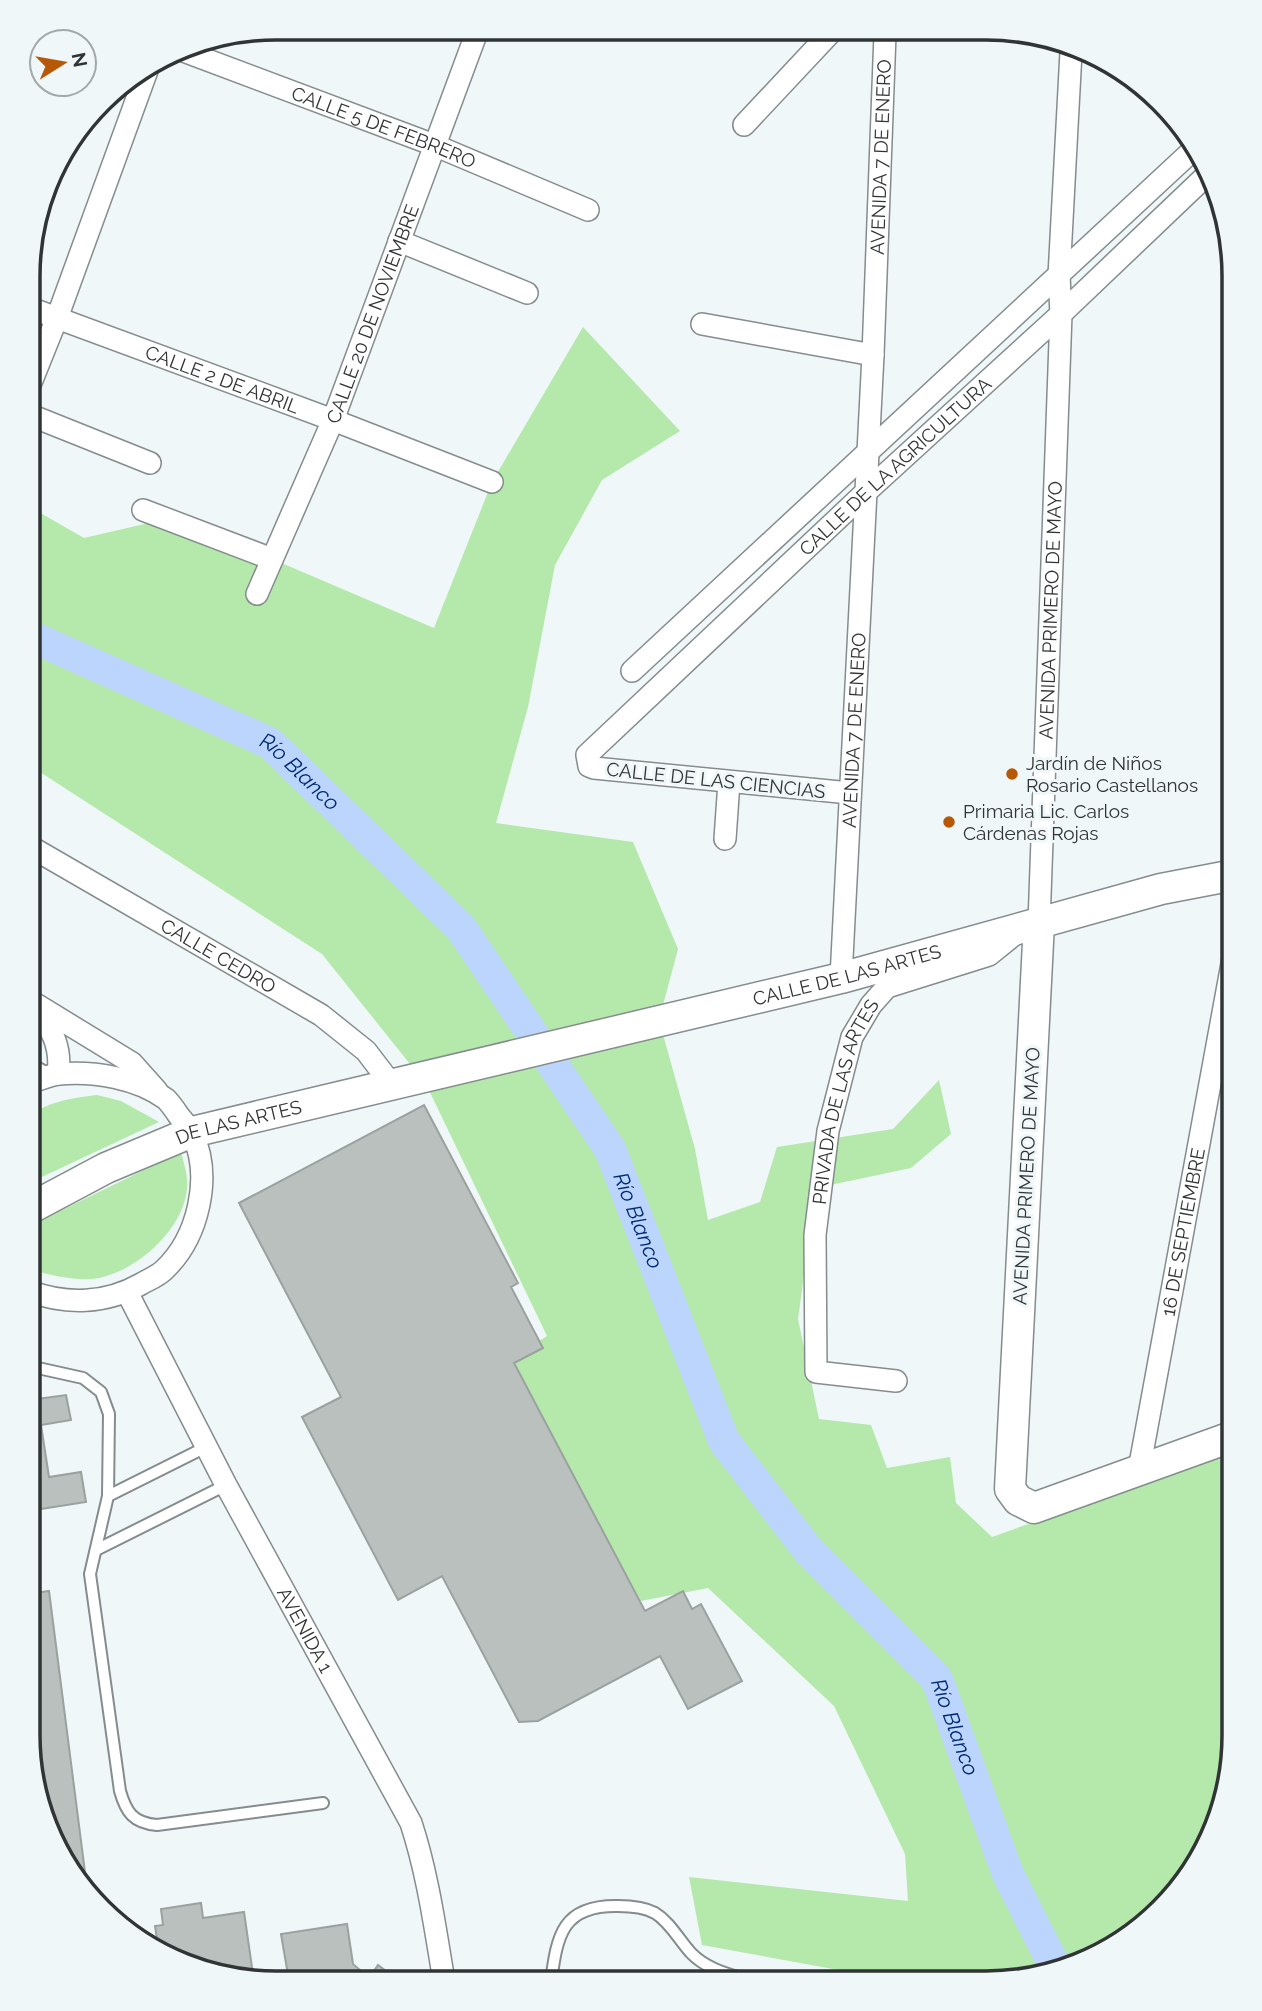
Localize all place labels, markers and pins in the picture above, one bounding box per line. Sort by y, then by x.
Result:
place label: Jardín de Niños Rosario Castellanos [1026,752,1198,796]
marker: Jardín de Niños Rosario Castellanos [1004,766,1020,782]
place label: Primaria Lic. Carlos Cárdenas Rojas [963,800,1129,844]
marker: Primaria Lic. Carlos Cárdenas Rojas [941,814,957,830]

